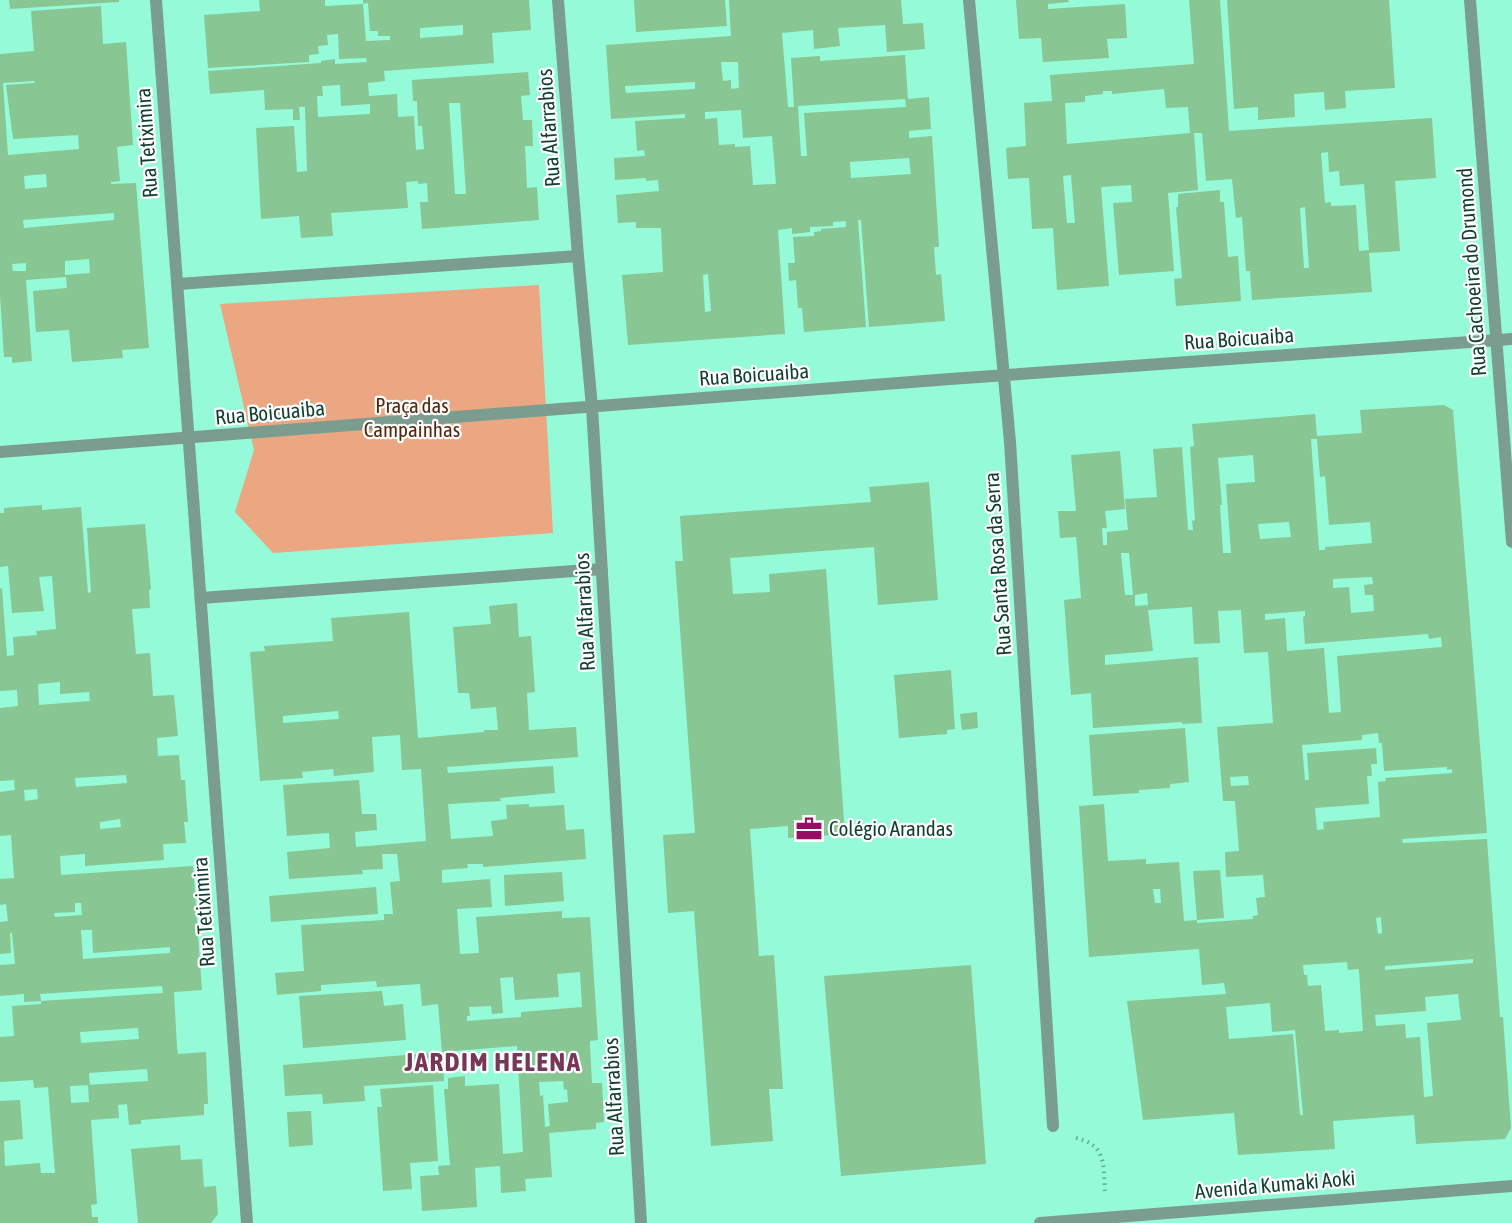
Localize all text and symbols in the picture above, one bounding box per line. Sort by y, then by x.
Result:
street label: Rua Alfarrabios [532,68,564,188]
street label: Rua Tetiximira [130,87,162,199]
street label: Rua Cachoeira do Drumond [1452,167,1490,377]
street label: Rua Boicuaiba [1183,322,1295,354]
street label: Rua Boicuaiba [698,358,810,390]
park label: Praça das Campainhas [364,393,460,441]
street label: Rua Boicuaiba [214,395,326,429]
street label: Rua Santa Rosa da Serra [979,472,1015,657]
street label: Rua Alfarrabios [569,552,599,672]
office icon: Colégio Arandas [794,814,824,844]
place label: Colégio Arandas [829,816,953,840]
street label: Rua Tetiximira [187,856,219,968]
street label: Rua Alfarrabios [598,1037,628,1157]
district label: JARDIM HELENA [404,1046,581,1077]
street label: Avenida Kumaki Aoki [1194,1165,1356,1203]

